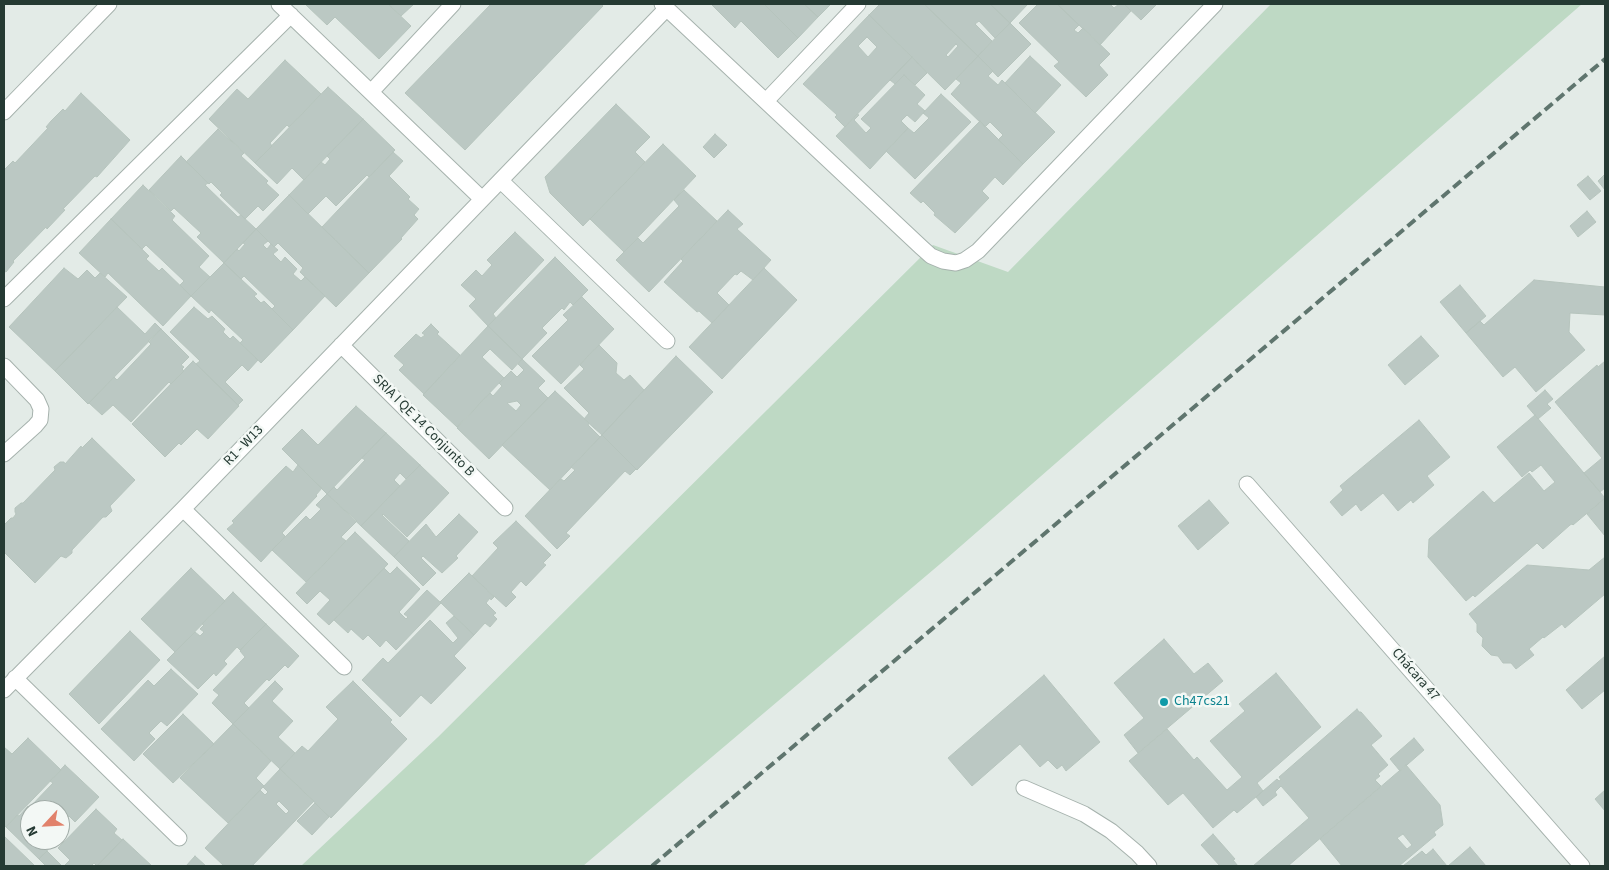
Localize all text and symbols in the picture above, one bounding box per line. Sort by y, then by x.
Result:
street label: SRIA I QE 14 Conjunto B [369,372,477,480]
street label: R1 - W13 [221,422,267,470]
street label: Chácara 47 [1388,645,1442,705]
place label: Ch47cs21 [1174,694,1230,710]
marker: Ch47cs21 [1158,696,1170,708]
north arrow [20,800,70,850]
text: N [21,822,43,839]

